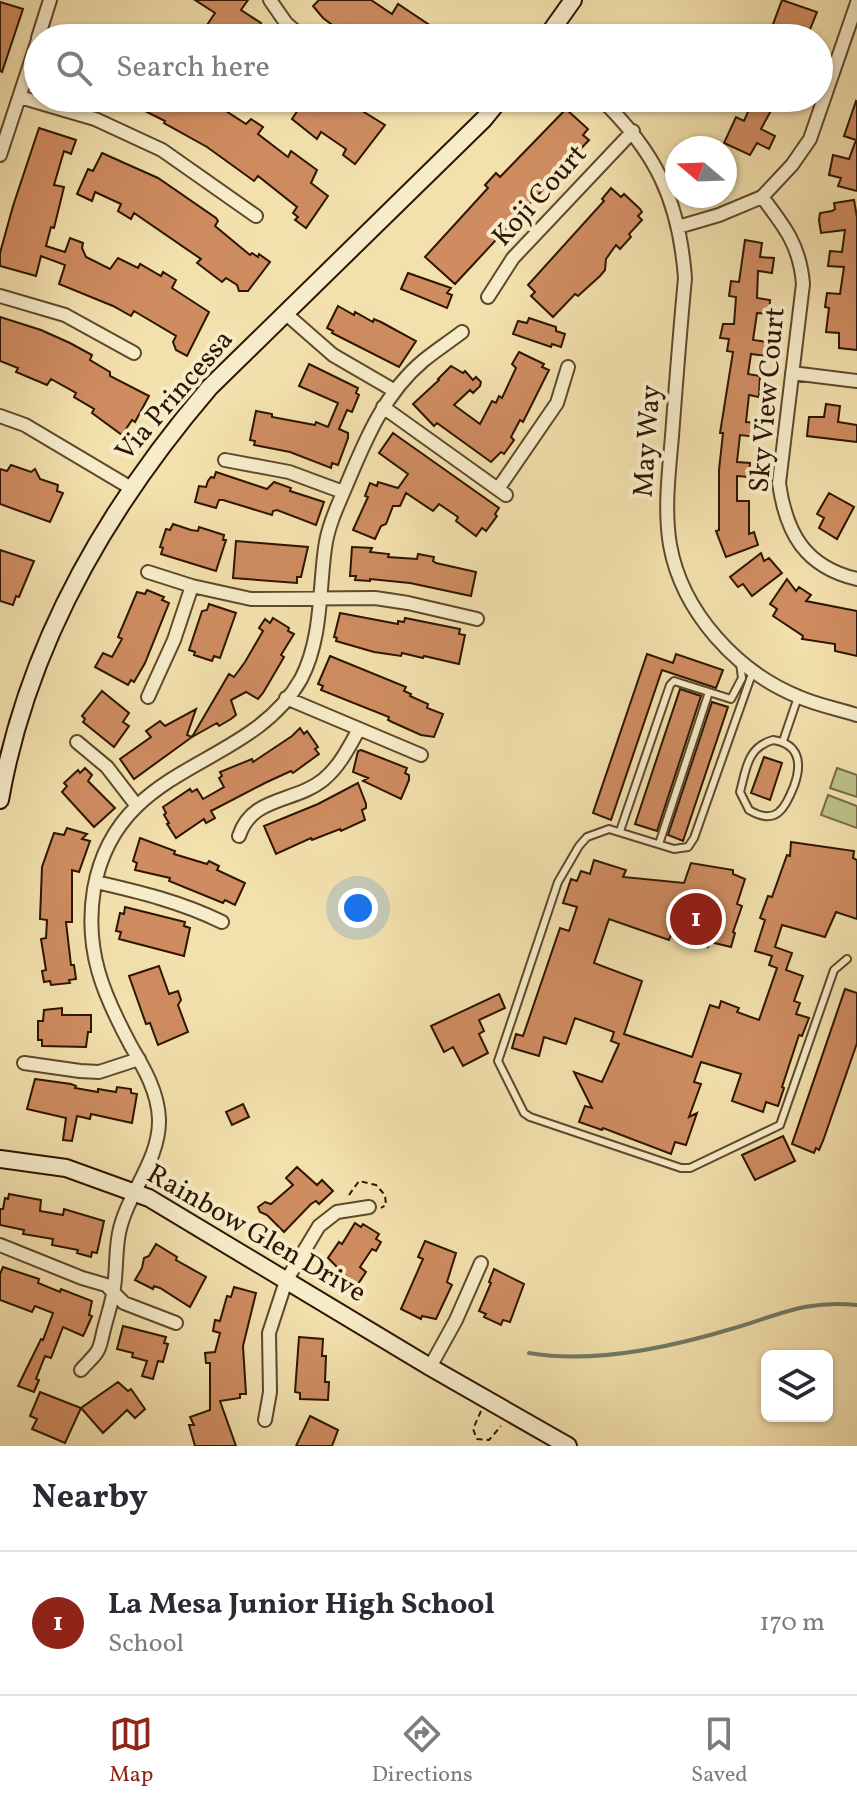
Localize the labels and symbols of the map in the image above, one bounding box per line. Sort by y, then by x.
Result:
street label: Koji Court [484,136,596,256]
north arrow [665,136,737,208]
street label: Sky View Court [740,306,796,494]
street label: Via Princessa [107,322,243,470]
street label: May Way [625,383,671,499]
your location [338,888,378,928]
pin: 1 [670,889,722,949]
street label: Rainbow Glen Drive [139,1155,373,1313]

